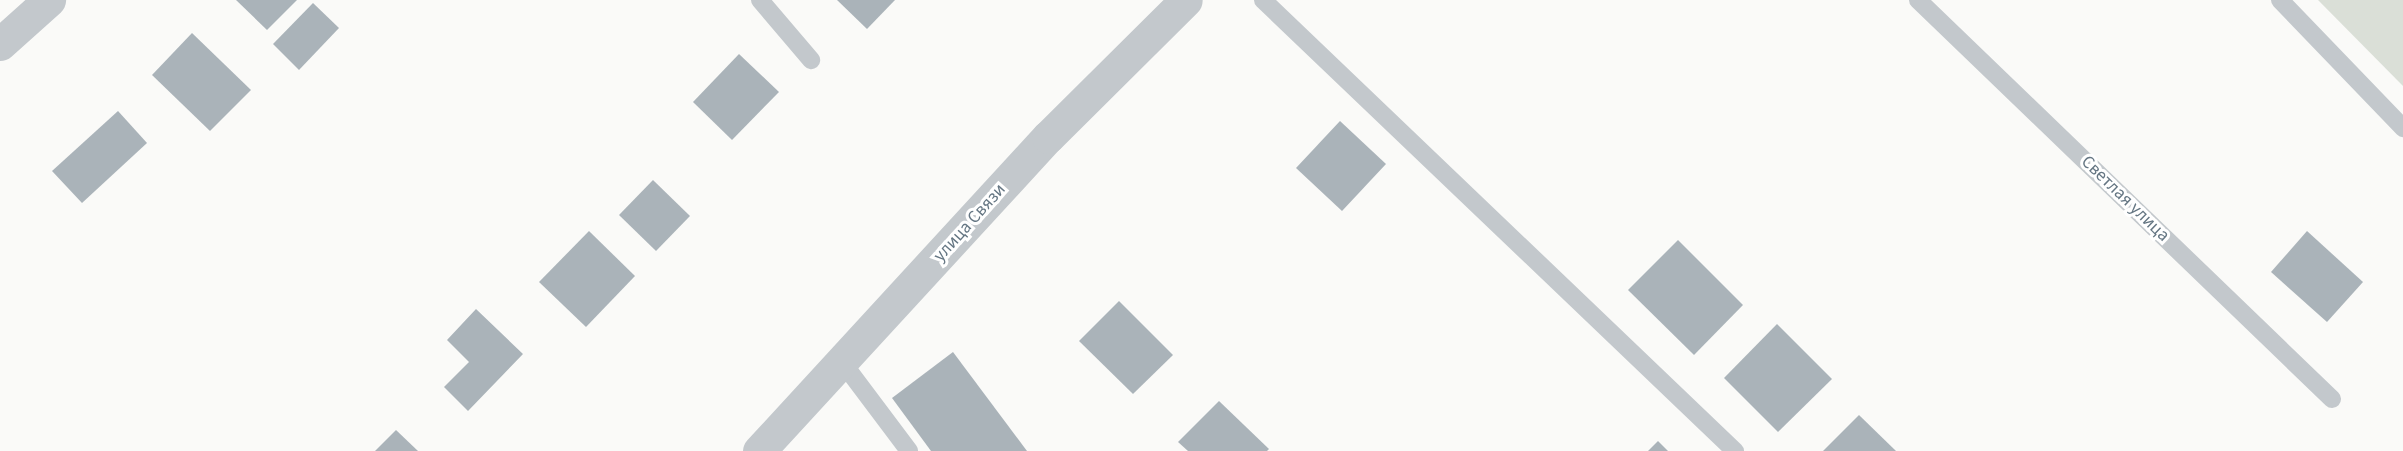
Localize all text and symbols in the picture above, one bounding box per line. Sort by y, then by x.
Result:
street label: Светлая улица [2076,151,2174,247]
street label: улица Связи [929,179,1011,267]

